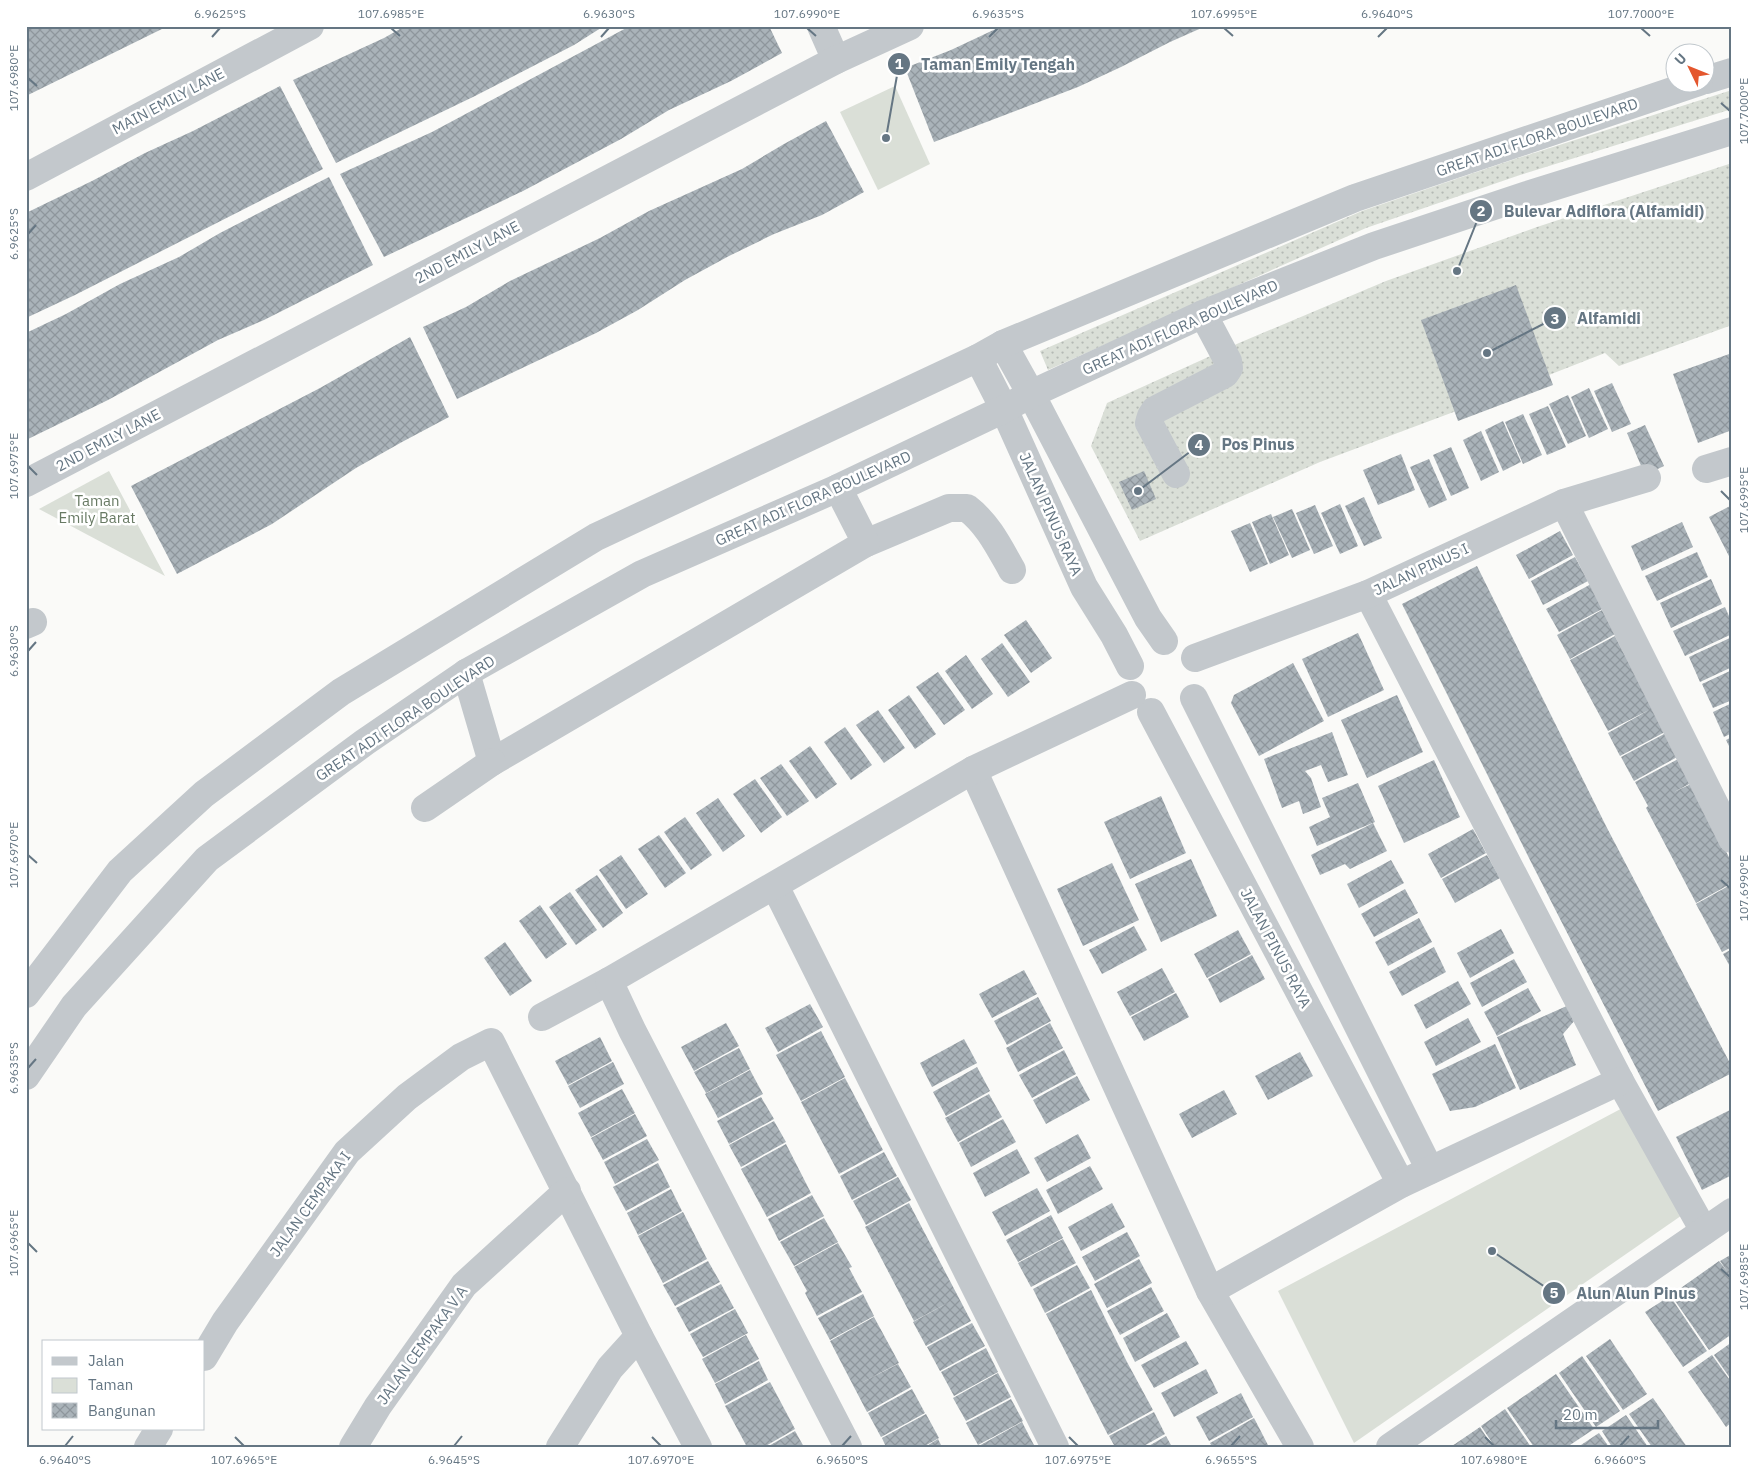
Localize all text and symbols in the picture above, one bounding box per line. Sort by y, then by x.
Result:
text: 6.9625°S [194,6,246,21]
text: 107.6985°E [358,6,424,21]
text: 6.9630°S [583,6,635,21]
text: 107.6990°E [774,6,840,21]
text: 6.9635°S [972,6,1024,21]
text: 107.6995°E [1191,6,1257,21]
text: 6.9640°S [1361,6,1413,21]
text: 107.7000°E [1608,6,1674,21]
north arrow [1666,42,1716,92]
text: 107.6980°E [6,45,21,111]
callout: Taman Emily Tengah [886,49,1085,80]
text: U [1671,49,1690,69]
text: 1 [894,54,904,73]
text: Taman Emily Tengah [921,54,1075,74]
street label: MAIN EMILY LANE [109,63,227,139]
text: 107.7000°E [1736,78,1751,144]
street label: GREAT ADI FLORA BOULEVARD [1434,93,1640,181]
callout: Bulevar Adiflora (Alfamidi) [1469,196,1714,227]
text: 2 [1476,201,1486,220]
text: Bulevar Adiflora (Alfamidi) [1504,201,1704,221]
text: 6.9625°S [6,208,21,260]
street label: 2ND EMILY LANE [411,216,523,288]
street label: GREAT ADI FLORA BOULEVARD [1079,275,1281,379]
callout: Alfamidi [1542,303,1651,334]
text: Alfamidi [1577,308,1641,328]
text: 3 [1550,309,1560,328]
street label: 2ND EMILY LANE [52,404,164,476]
callout: Pos Pinus [1187,429,1305,460]
text: 107.6975°E [6,433,21,499]
text: Pos Pinus [1221,434,1295,454]
text: 4 [1194,435,1204,454]
street label: GREAT ADI FLORA BOULEVARD [712,446,914,550]
street label: JALAN PINUS RAYA [1015,449,1087,579]
text: 107.6995°E [1736,467,1751,533]
park label: Taman Emily Barat [58,491,136,527]
street label: JALAN PINUS I [1370,539,1472,599]
text: 6.9630°S [6,625,21,677]
street label: GREAT ADI FLORA BOULEVARD [312,651,498,785]
text: 107.6970°E [6,822,21,888]
text: 107.6990°E [1736,855,1751,921]
street label: JALAN PINUS RAYA [1236,885,1316,1011]
text: 6.9635°S [6,1042,21,1094]
street label: JALAN CEMPAKA I [265,1148,355,1260]
text: 107.6965°E [6,1210,21,1276]
text: 107.6985°E [1736,1244,1751,1310]
callout: Alun Alun Pinus [1541,1277,1706,1308]
street label: JALAN CEMPAKA V A [373,1282,472,1408]
text: 5 [1549,1283,1559,1302]
text: Alun Alun Pinus [1576,1283,1696,1303]
legend [42,1340,205,1430]
text: Jalan [88,1351,124,1370]
text: Taman [88,1375,133,1394]
scale bar [1556,1398,1658,1430]
text: Bangunan [88,1401,156,1420]
text: 20 m [1563,1405,1598,1424]
text: 6.9640°S [39,1452,91,1467]
text: 107.6965°E [211,1452,277,1467]
text: 6.9645°S [428,1452,480,1467]
text: 107.6970°E [628,1452,694,1467]
text: 6.9650°S [816,1452,868,1467]
text: 107.6975°E [1045,1452,1111,1467]
text: 6.9655°S [1205,1452,1257,1467]
text: 107.6980°E [1461,1452,1527,1467]
text: 6.9660°S [1594,1452,1646,1467]

